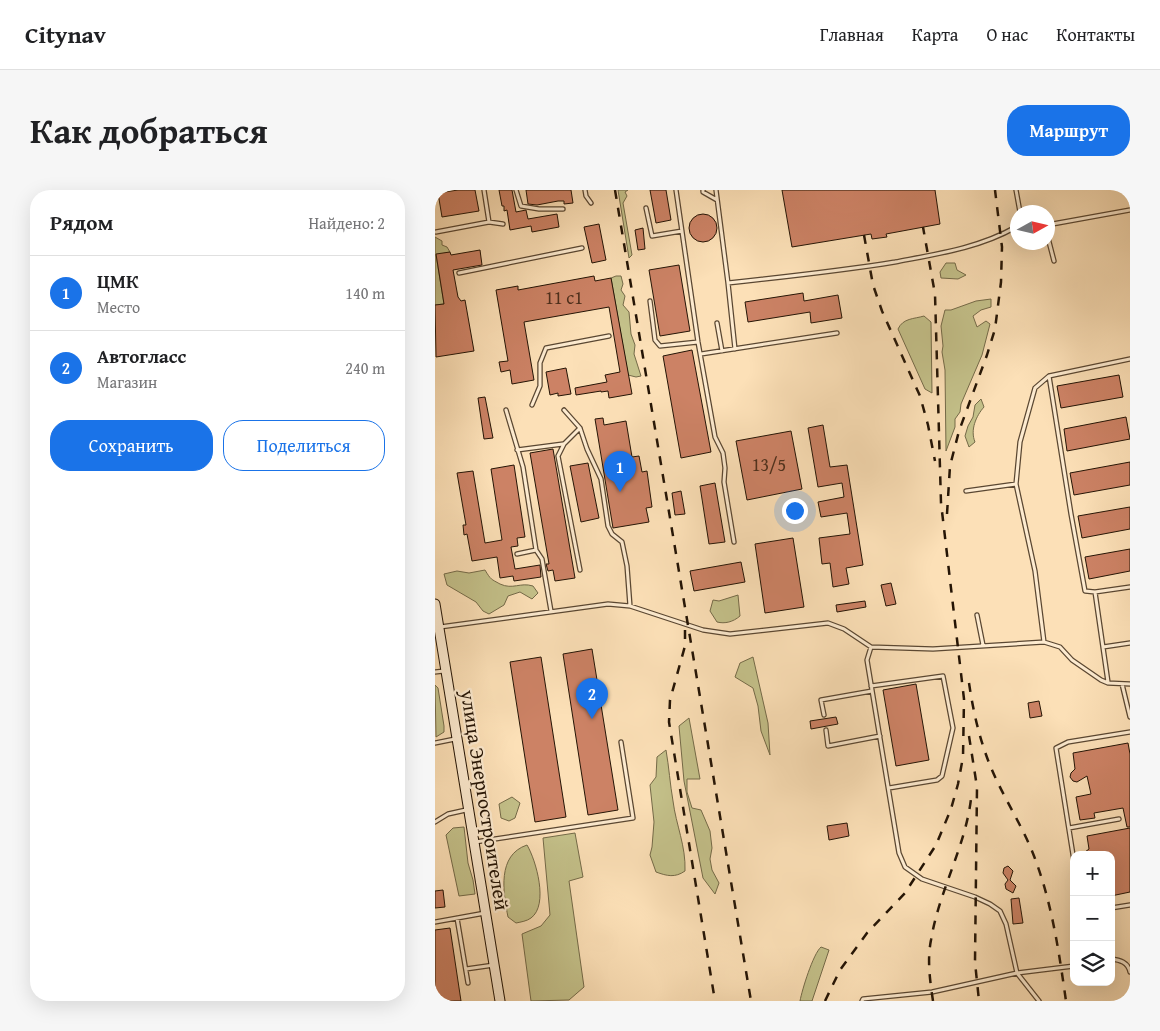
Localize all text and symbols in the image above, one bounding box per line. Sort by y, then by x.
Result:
text: Citynav [25,17,106,52]
text: Главная [820,21,884,48]
text: Карта [912,21,958,48]
text: О нас [986,21,1028,48]
text: Контакты [1056,21,1135,48]
text: Как добраться [30,105,268,156]
button: Маршрут [1007,105,1130,156]
north arrow [1010,205,1055,250]
text: Рядом [50,207,113,238]
text: Найдено: 2 [308,211,385,235]
text: ЦМК [97,267,139,295]
text: 1 [62,281,70,305]
text: 140 m [345,281,385,305]
house number: 11 с1 [545,284,583,311]
text: Место [97,295,140,319]
text: Автогласс [97,342,186,370]
text: 2 [62,356,70,380]
text: 240 m [345,356,385,380]
text: Магазин [97,370,157,394]
button: Сохранить [50,420,213,471]
button: Поделиться [223,420,385,471]
pin: 1 [604,451,636,492]
house number: 13/5 [752,451,786,478]
your location [782,498,808,524]
pin: 2 [576,678,608,719]
street label: улица Энергостроителей [454,687,517,912]
map controls [1070,851,1115,986]
button: + [1070,851,1115,896]
button: − [1070,896,1115,941]
button: layers [1070,941,1115,986]

